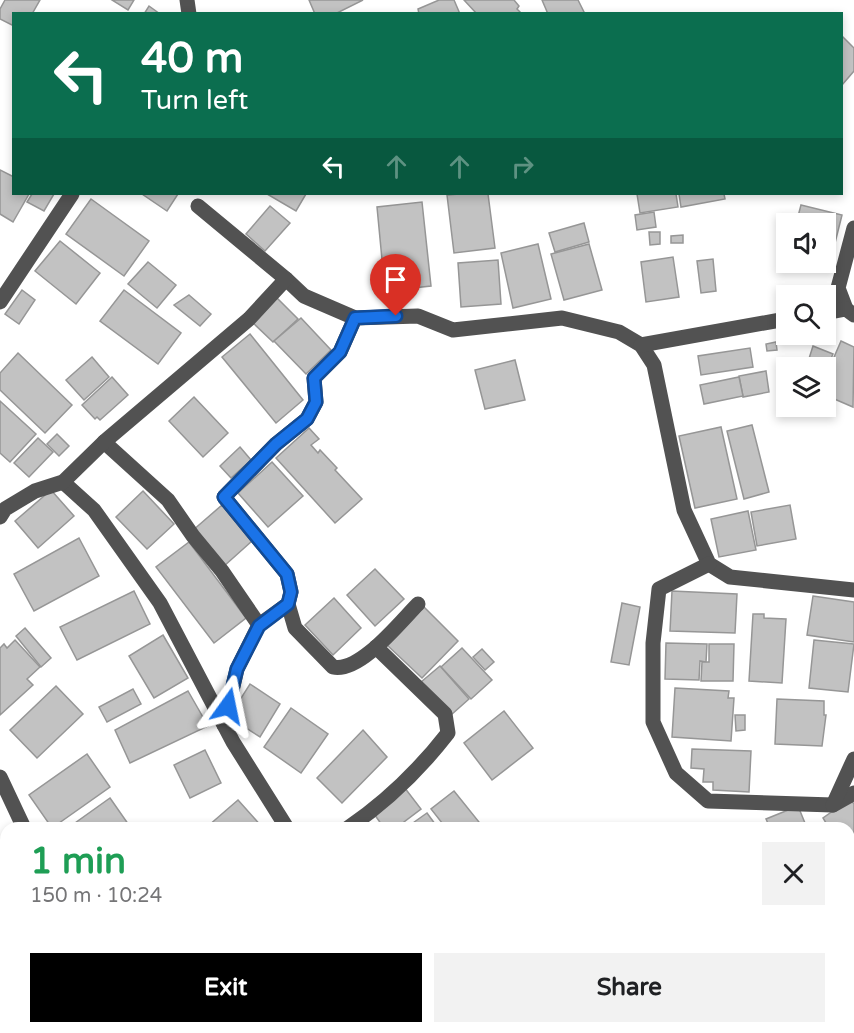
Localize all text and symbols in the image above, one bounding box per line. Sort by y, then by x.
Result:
text: 40 m [141,33,243,84]
icon: left [42,36,120,114]
text: Turn left [141,84,248,117]
icon: left [317,150,350,183]
icon: ahead [380,150,413,183]
icon: ahead [443,150,476,183]
icon: right [506,150,539,183]
map controls [776,213,836,417]
button: sound [776,213,836,273]
pin [370,254,421,316]
icon: arrive [379,263,412,296]
button: search [776,285,836,345]
button: layers [776,357,836,417]
position arrow [196,674,260,738]
text: 1 min [30,840,126,883]
button: close [762,842,825,905]
text: 150 m · 10:24 [30,884,162,908]
button: Exit [30,953,422,1022]
button: Share [434,953,825,1022]

